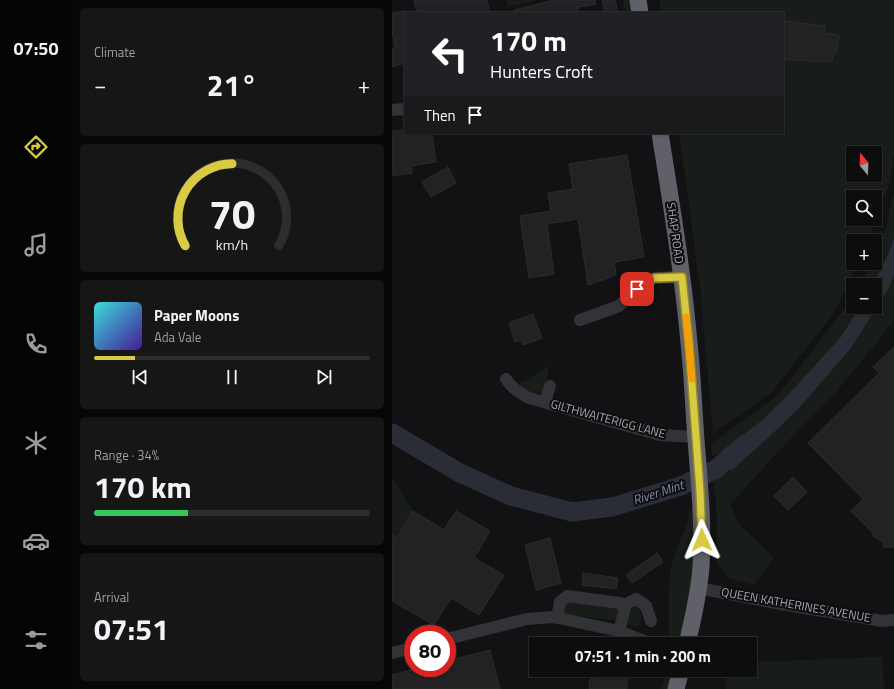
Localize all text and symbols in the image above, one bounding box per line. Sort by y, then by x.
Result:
text: 170 m [490,19,567,62]
icon: left [424,28,476,80]
text: 07:50 [14,35,58,62]
text: Climate [94,42,135,62]
text: Hunters Croft [490,58,593,85]
text: 21° [207,62,257,108]
text: − [94,68,106,102]
text: + [358,68,370,102]
text: Then [424,104,456,127]
icon: arrive [464,104,486,126]
icon: directions [22,133,50,161]
north arrow [846,146,882,182]
map controls [846,146,882,314]
text: 70 [209,182,255,245]
button: search [846,190,882,226]
street label: SHAP ROAD [662,201,689,265]
icon: music [22,231,50,259]
text: km/h [216,234,248,256]
button: + [846,234,882,270]
pin [620,272,654,306]
icon: arrive [626,278,648,300]
button: − [846,278,882,314]
text: Paper Moons [154,304,239,327]
text: Ada Vale [154,327,201,347]
icon: phone [22,330,50,358]
icon: previous [129,366,151,388]
icon: pause [221,366,243,388]
icon: next [313,366,335,388]
street label: GILTHWAITERIGG LANE [549,394,668,443]
icon: climate [22,429,50,457]
text: Range · 34% [94,445,159,465]
text: 170 km [94,464,192,510]
water label: River Mint [630,474,688,510]
position arrow [681,519,723,561]
icon: car [22,527,50,555]
street label: QUEEN KATHERINES AVENUE [720,582,873,627]
text: Arrival [94,587,129,607]
text: 07:51 [94,606,169,652]
speed limit sign: 80 [404,625,456,677]
icon: filters [22,626,50,654]
text: 07:51 · 1 min · 200 m [575,645,711,668]

